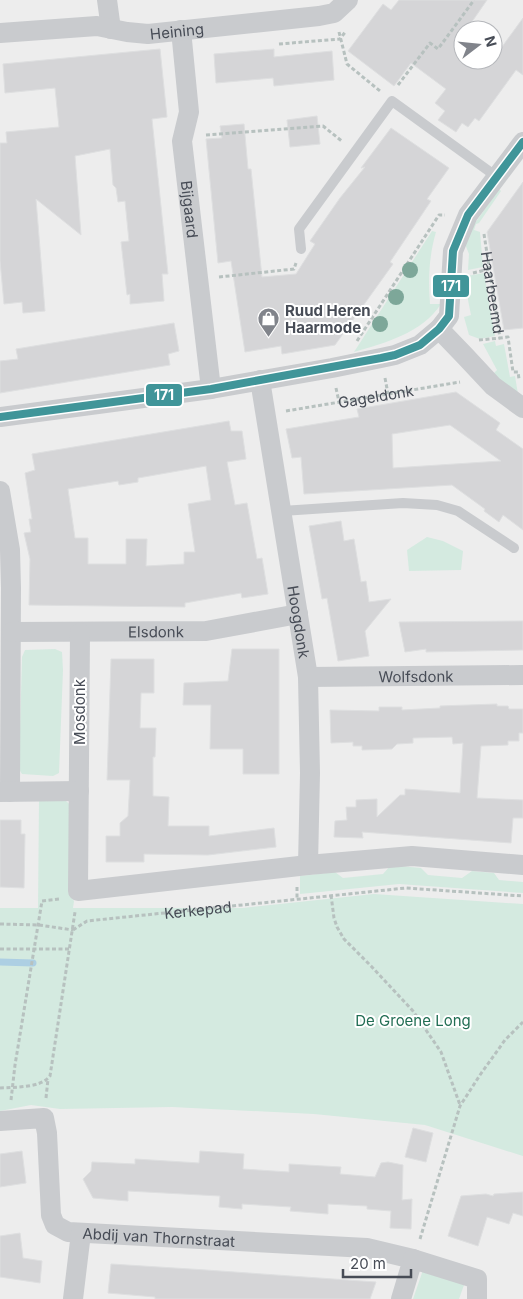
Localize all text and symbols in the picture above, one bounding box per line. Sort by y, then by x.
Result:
street label: Heining [149,19,205,43]
north arrow [453,20,503,70]
text: N [481,34,501,49]
street label: Bijgaard [177,180,203,239]
street label: Haarbeemd [477,250,509,335]
line badge: 171 [432,274,470,298]
text: 171 [441,277,461,294]
place label: Ruud Heren Haarmode [285,301,371,337]
shop icon: Ruud Heren Haarmode [257,307,281,338]
street label: Gageldonk [336,380,416,412]
line badge: 171 [145,383,183,407]
text: 171 [154,386,174,403]
street label: Hoogdonk [284,584,314,660]
street label: Elsdonk [128,622,185,641]
street label: Wolfsdonk [378,666,454,686]
street label: Mosdonk [70,678,89,745]
street label: Kerkepad [163,897,232,922]
park label: De Groene Long [355,1011,471,1030]
street label: Abdij van Thornstraat [82,1223,236,1250]
scale bar [343,1246,410,1278]
text: 20 m [350,1254,386,1273]

